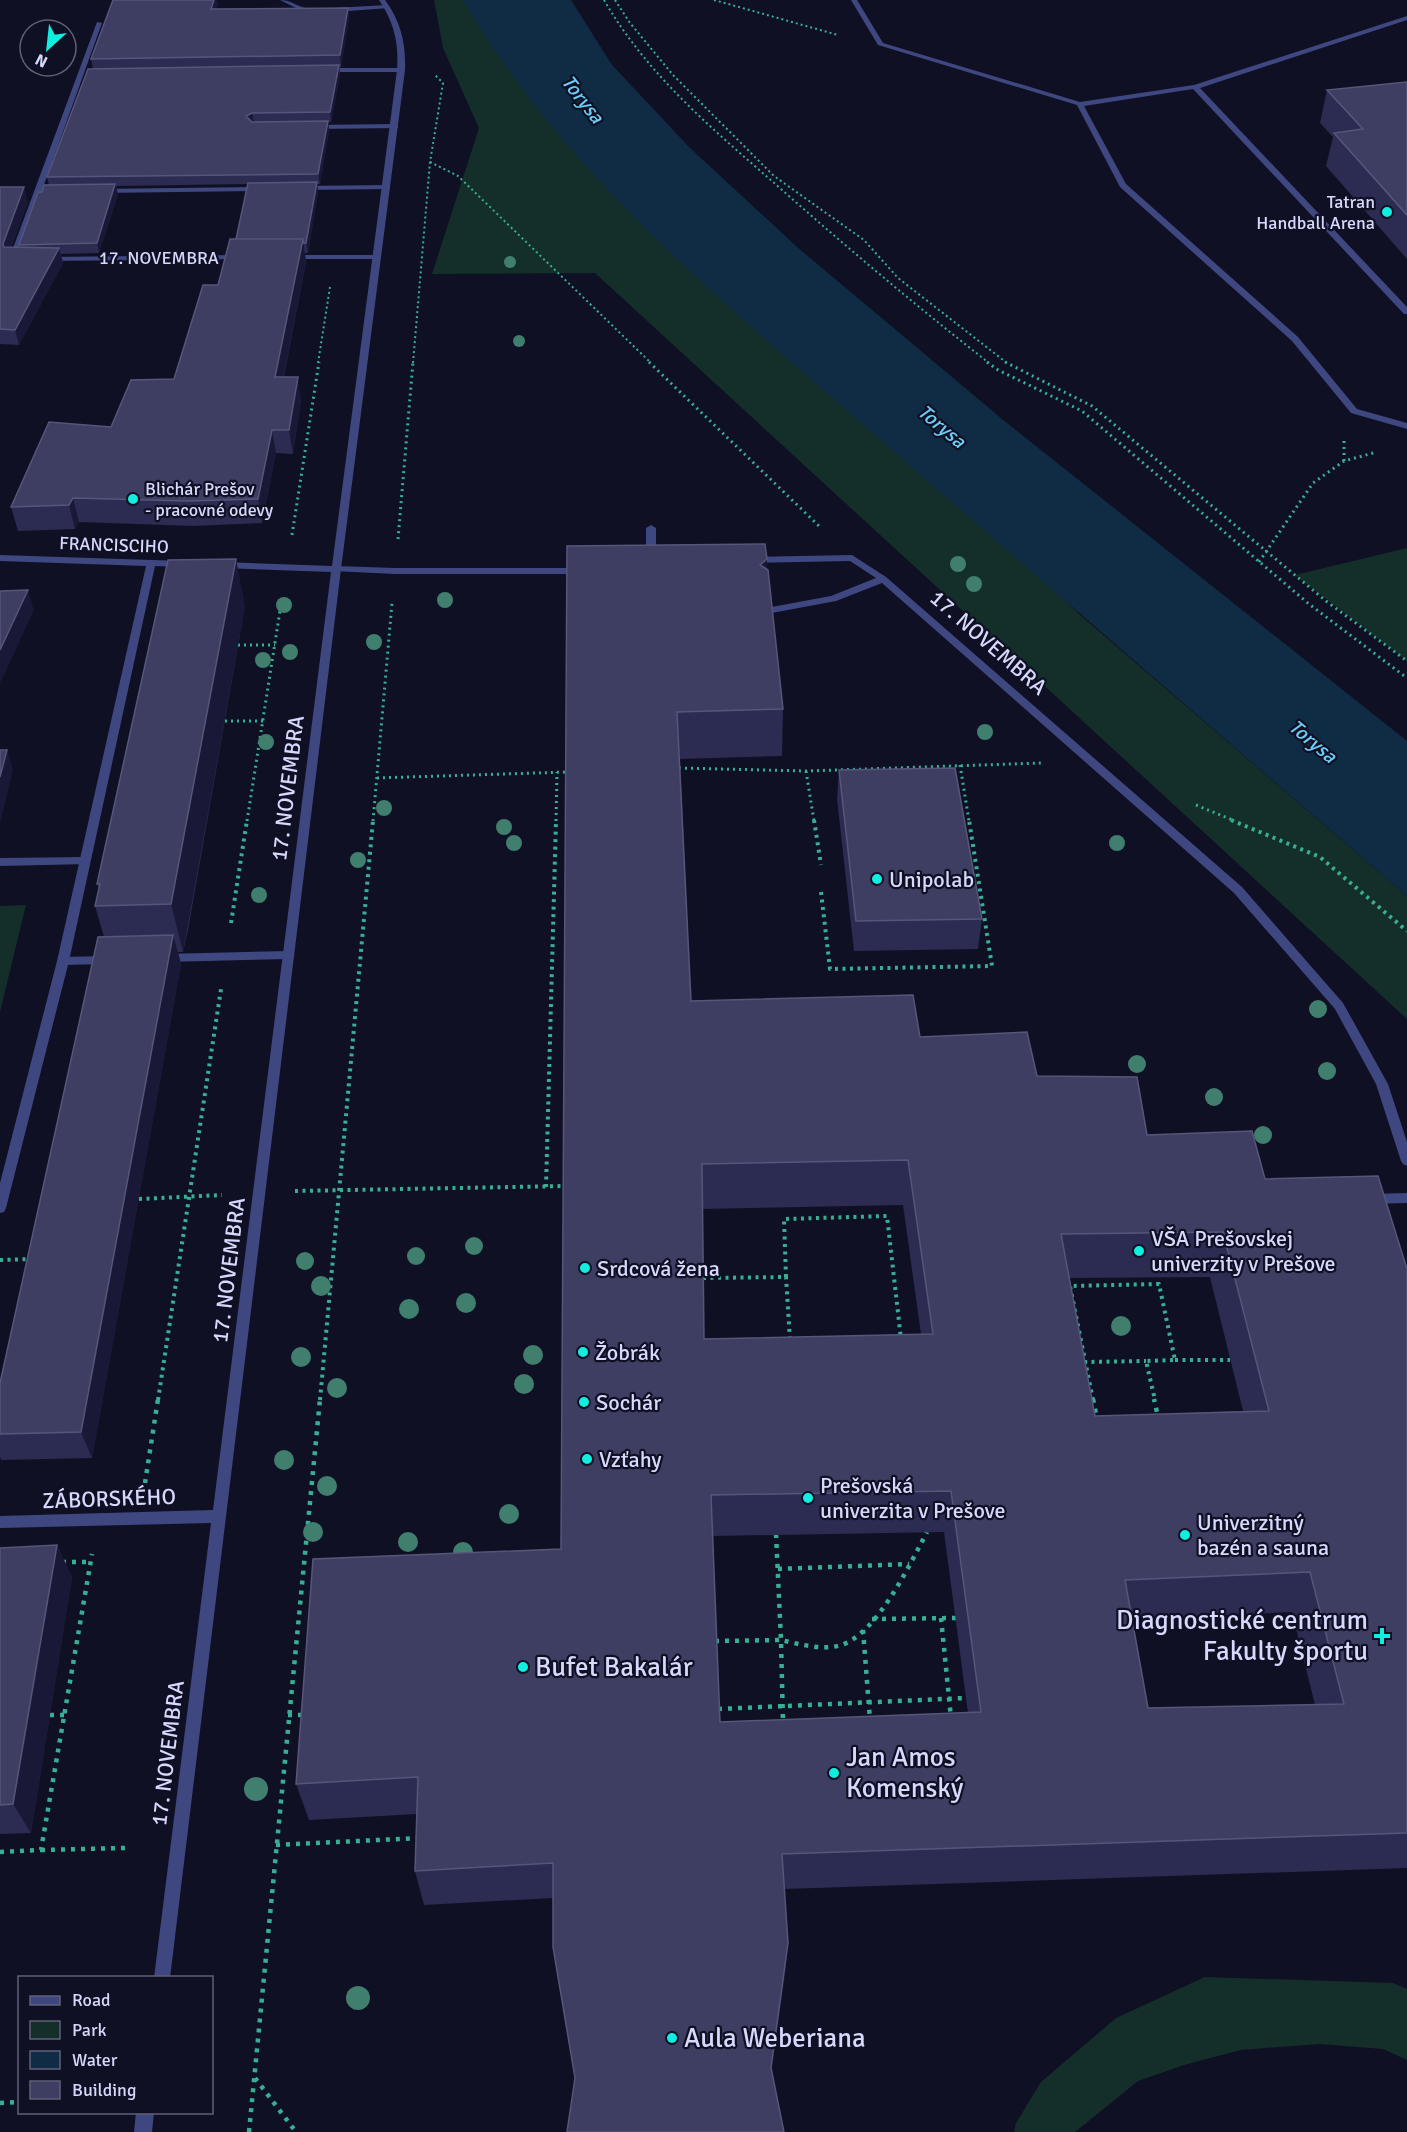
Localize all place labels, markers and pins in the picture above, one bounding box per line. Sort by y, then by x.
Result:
place label: Tatran Handball Arena [1256,191,1375,234]
marker: Tatran Handball Arena [1380,205,1394,219]
place label: Blichár Prešov - pracovné odevy [145,478,274,521]
marker: Blichár Prešov - pracovné odevy [126,492,140,506]
place label: Unipolab [889,866,974,893]
marker: Unipolab [870,872,884,886]
place label: VŠA Prešovskej univerzity v Prešove [1151,1225,1336,1277]
marker: VŠA Prešovskej univerzity v Prešove [1132,1244,1146,1258]
place label: Srdcová žena [597,1255,720,1282]
marker: Srdcová žena [578,1261,592,1275]
place label: Žobrák [595,1339,660,1366]
marker: Žobrák [576,1345,590,1359]
place label: Sochár [596,1389,661,1416]
marker: Sochár [577,1395,591,1409]
place label: Vzťahy [599,1446,662,1473]
marker: Vzťahy [580,1452,594,1466]
place label: Prešovská univerzita v Prešove [820,1472,1005,1524]
marker: Prešovská univerzita v Prešove [801,1491,815,1505]
place label: Univerzitný bazén a sauna [1197,1509,1329,1561]
marker: Univerzitný bazén a sauna [1178,1528,1192,1542]
place label: Diagnostické centrum Fakulty športu [1116,1604,1368,1668]
marker: Diagnostické centrum Fakulty športu [1373,1627,1391,1645]
place label: Bufet Bakalár [535,1651,693,1684]
marker: Bufet Bakalár [516,1660,530,1674]
place label: Jan Amos Komenský [846,1741,964,1805]
marker: Jan Amos Komenský [827,1766,841,1780]
place label: Aula Weberiana [684,2022,866,2055]
marker: Aula Weberiana [665,2031,679,2045]

